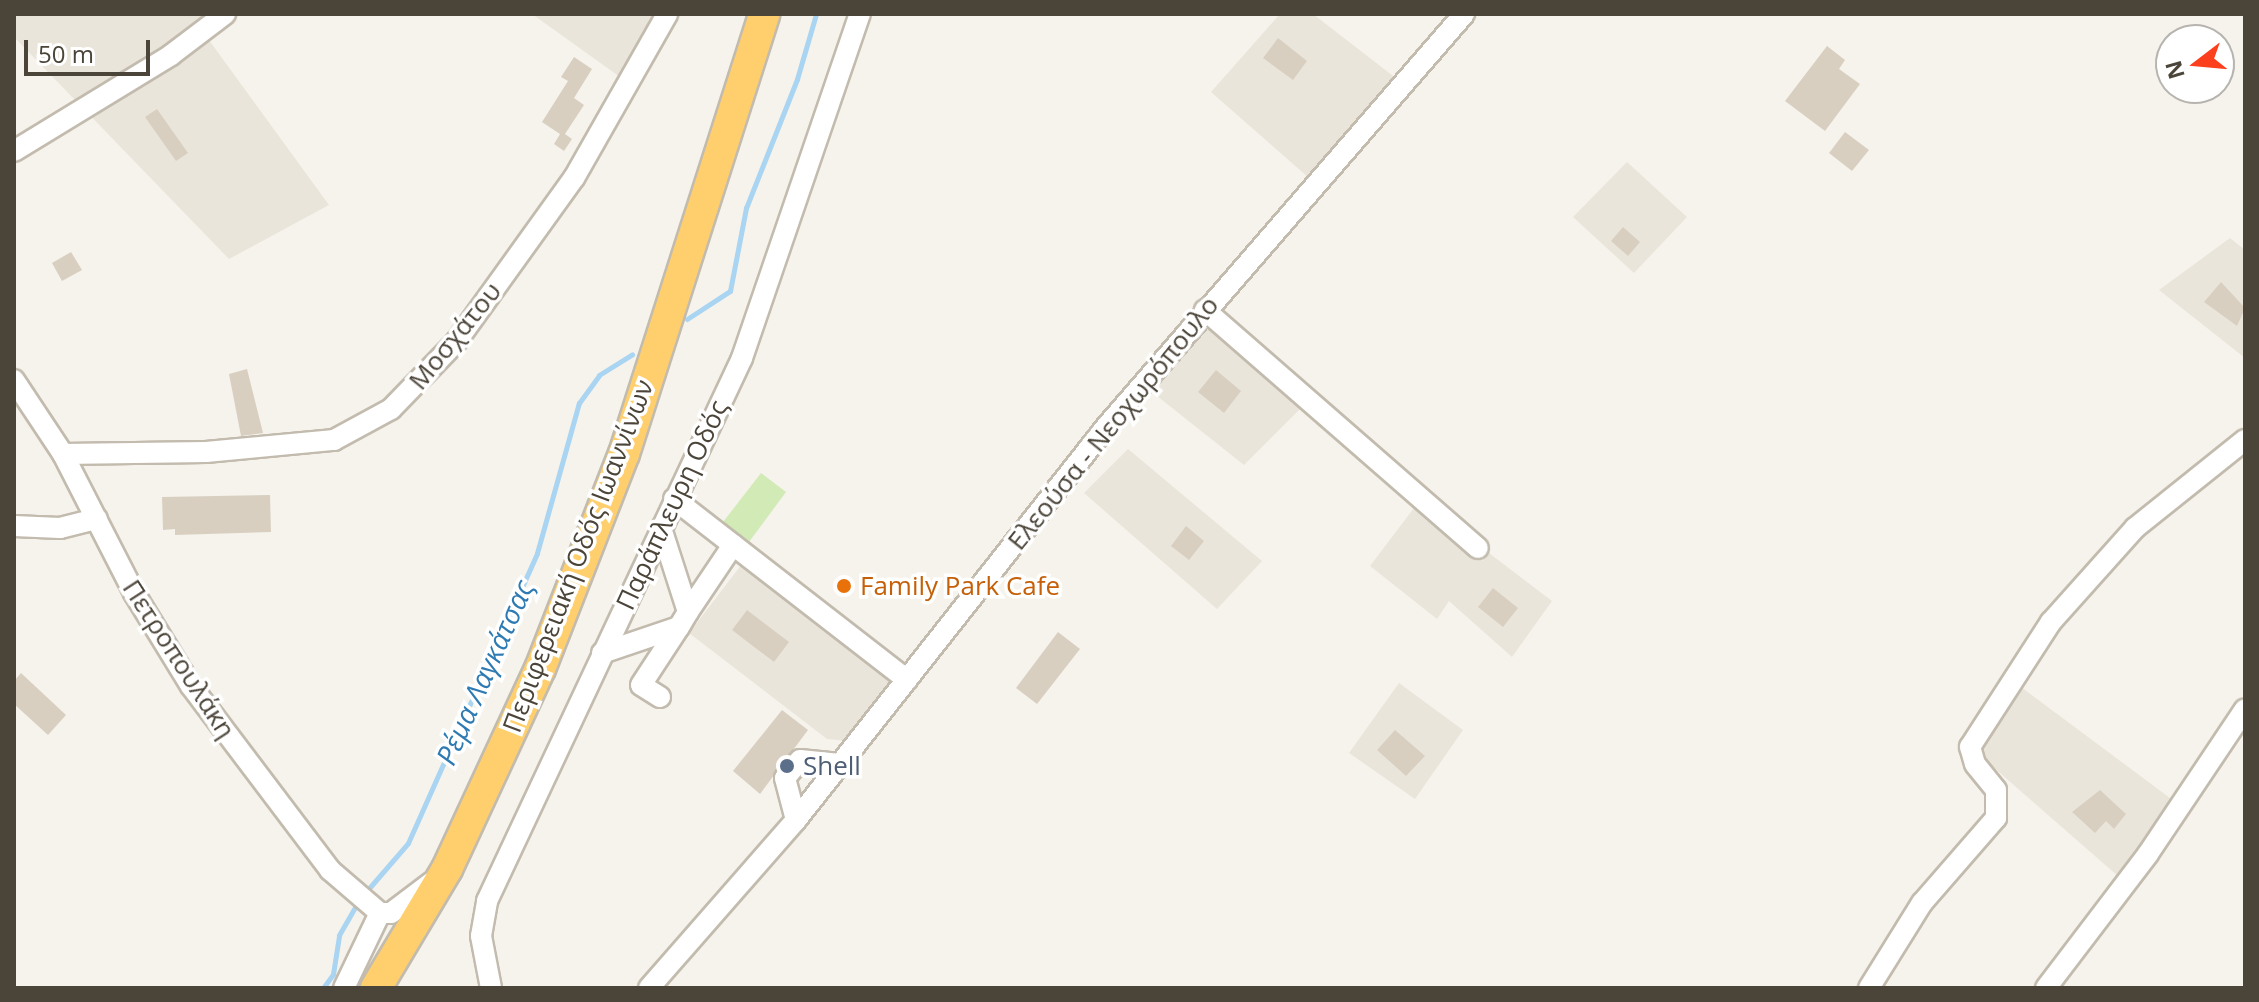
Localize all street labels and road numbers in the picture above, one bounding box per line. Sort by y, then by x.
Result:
street label: Μοσχάτου [402,276,508,396]
street label: Ελεούσα - Νεοχωρόπουλο [1001,290,1225,556]
street label: Περιφερειακή Οδός Ιωαννίνων [496,375,660,737]
street label: Παράπλευρη Οδός [610,395,734,615]
street label: Πετροπουλάκη [116,574,242,744]

